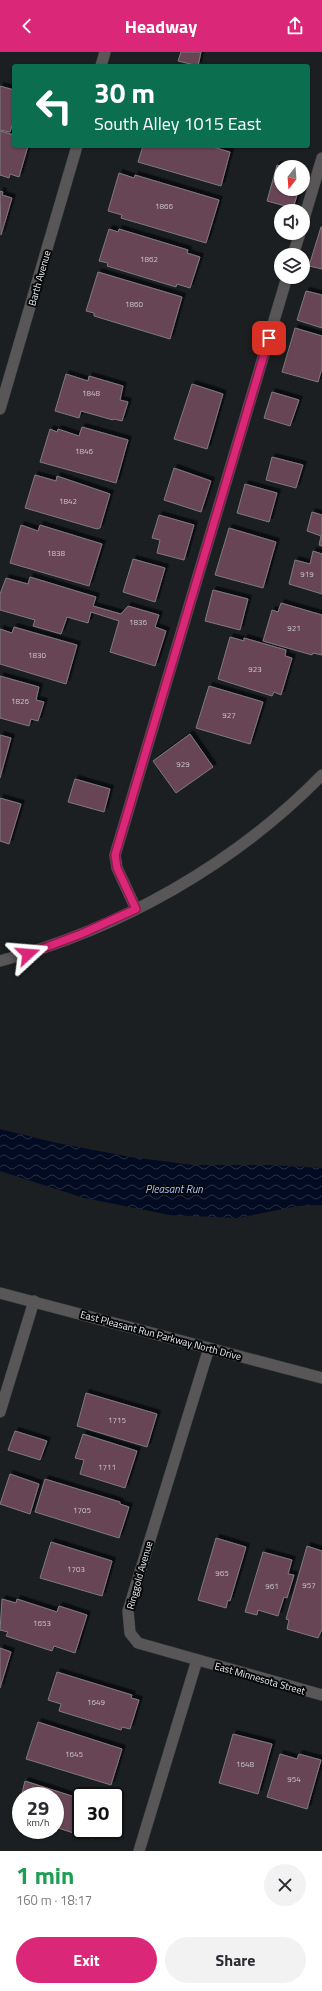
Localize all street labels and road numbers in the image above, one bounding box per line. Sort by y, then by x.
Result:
street label: Barth Avenue [24,249,55,308]
street label: East Pleasant Run Parkway North Drive [79,1307,243,1364]
street label: Ringgold Avenue [123,1539,156,1611]
street label: East Minnesota Street [213,1658,307,1699]

